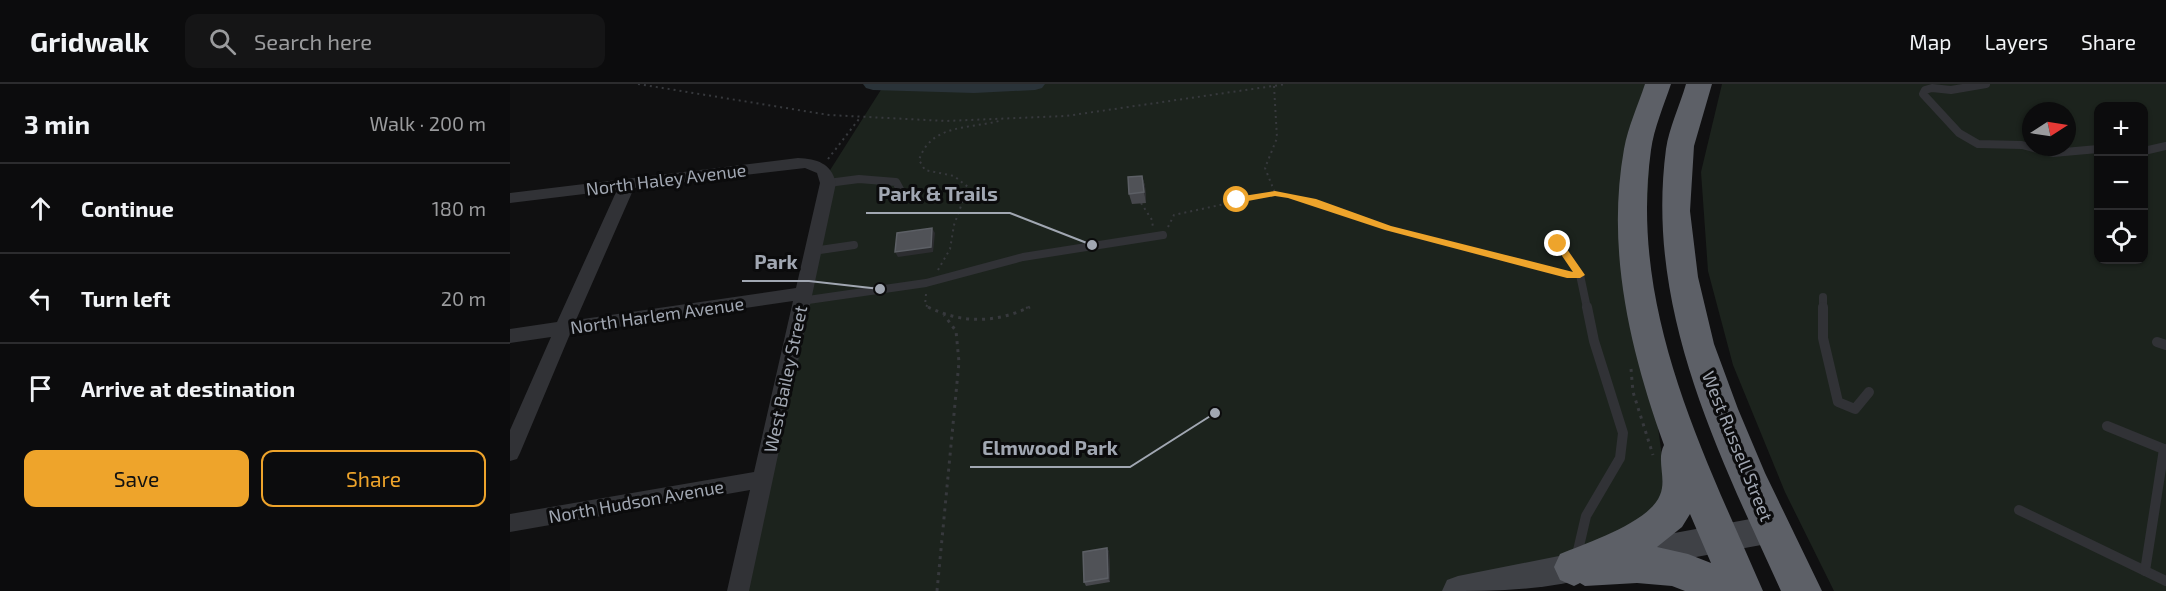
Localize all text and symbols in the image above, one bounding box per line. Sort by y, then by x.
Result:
search box [185,14,605,68]
text: Gridwalk [30,24,149,58]
icon: search [206,25,239,58]
text: Search here [254,28,372,54]
text: Map [1909,29,1951,54]
text: Layers [1984,29,2048,54]
text: Share [2081,29,2136,54]
north arrow [2022,102,2076,156]
map controls [2094,102,2148,264]
button: + [2094,102,2148,156]
text: 3 min [24,108,90,139]
text: Walk · 200 m [369,111,486,135]
button: − [2094,156,2148,210]
street label: North Haley Avenue [585,158,747,200]
callout: Park & Trails [866,175,1010,213]
text: Park & Trails [878,181,998,205]
route start [1223,186,1249,212]
icon: ahead [24,192,57,225]
text: Continue [81,195,174,221]
text: 180 m [432,196,486,220]
button: locate [2094,210,2148,264]
route end [1544,230,1570,256]
callout: Park [742,243,809,281]
text: Park [754,249,799,273]
icon: left [24,282,57,315]
text: Turn left [81,285,170,311]
text: 20 m [441,286,486,310]
street label: North Harlem Avenue [569,292,745,338]
street label: West Bailey Street [759,303,811,455]
street label: West Russell Street [1698,368,1778,524]
icon: arrive [24,372,57,405]
text: Arrive at destination [81,375,295,401]
callout: Elmwood Park [970,429,1130,467]
text: Elmwood Park [982,435,1119,459]
button: Save [24,450,249,507]
button: Share [261,450,486,507]
street label: North Hudson Avenue [547,475,725,527]

